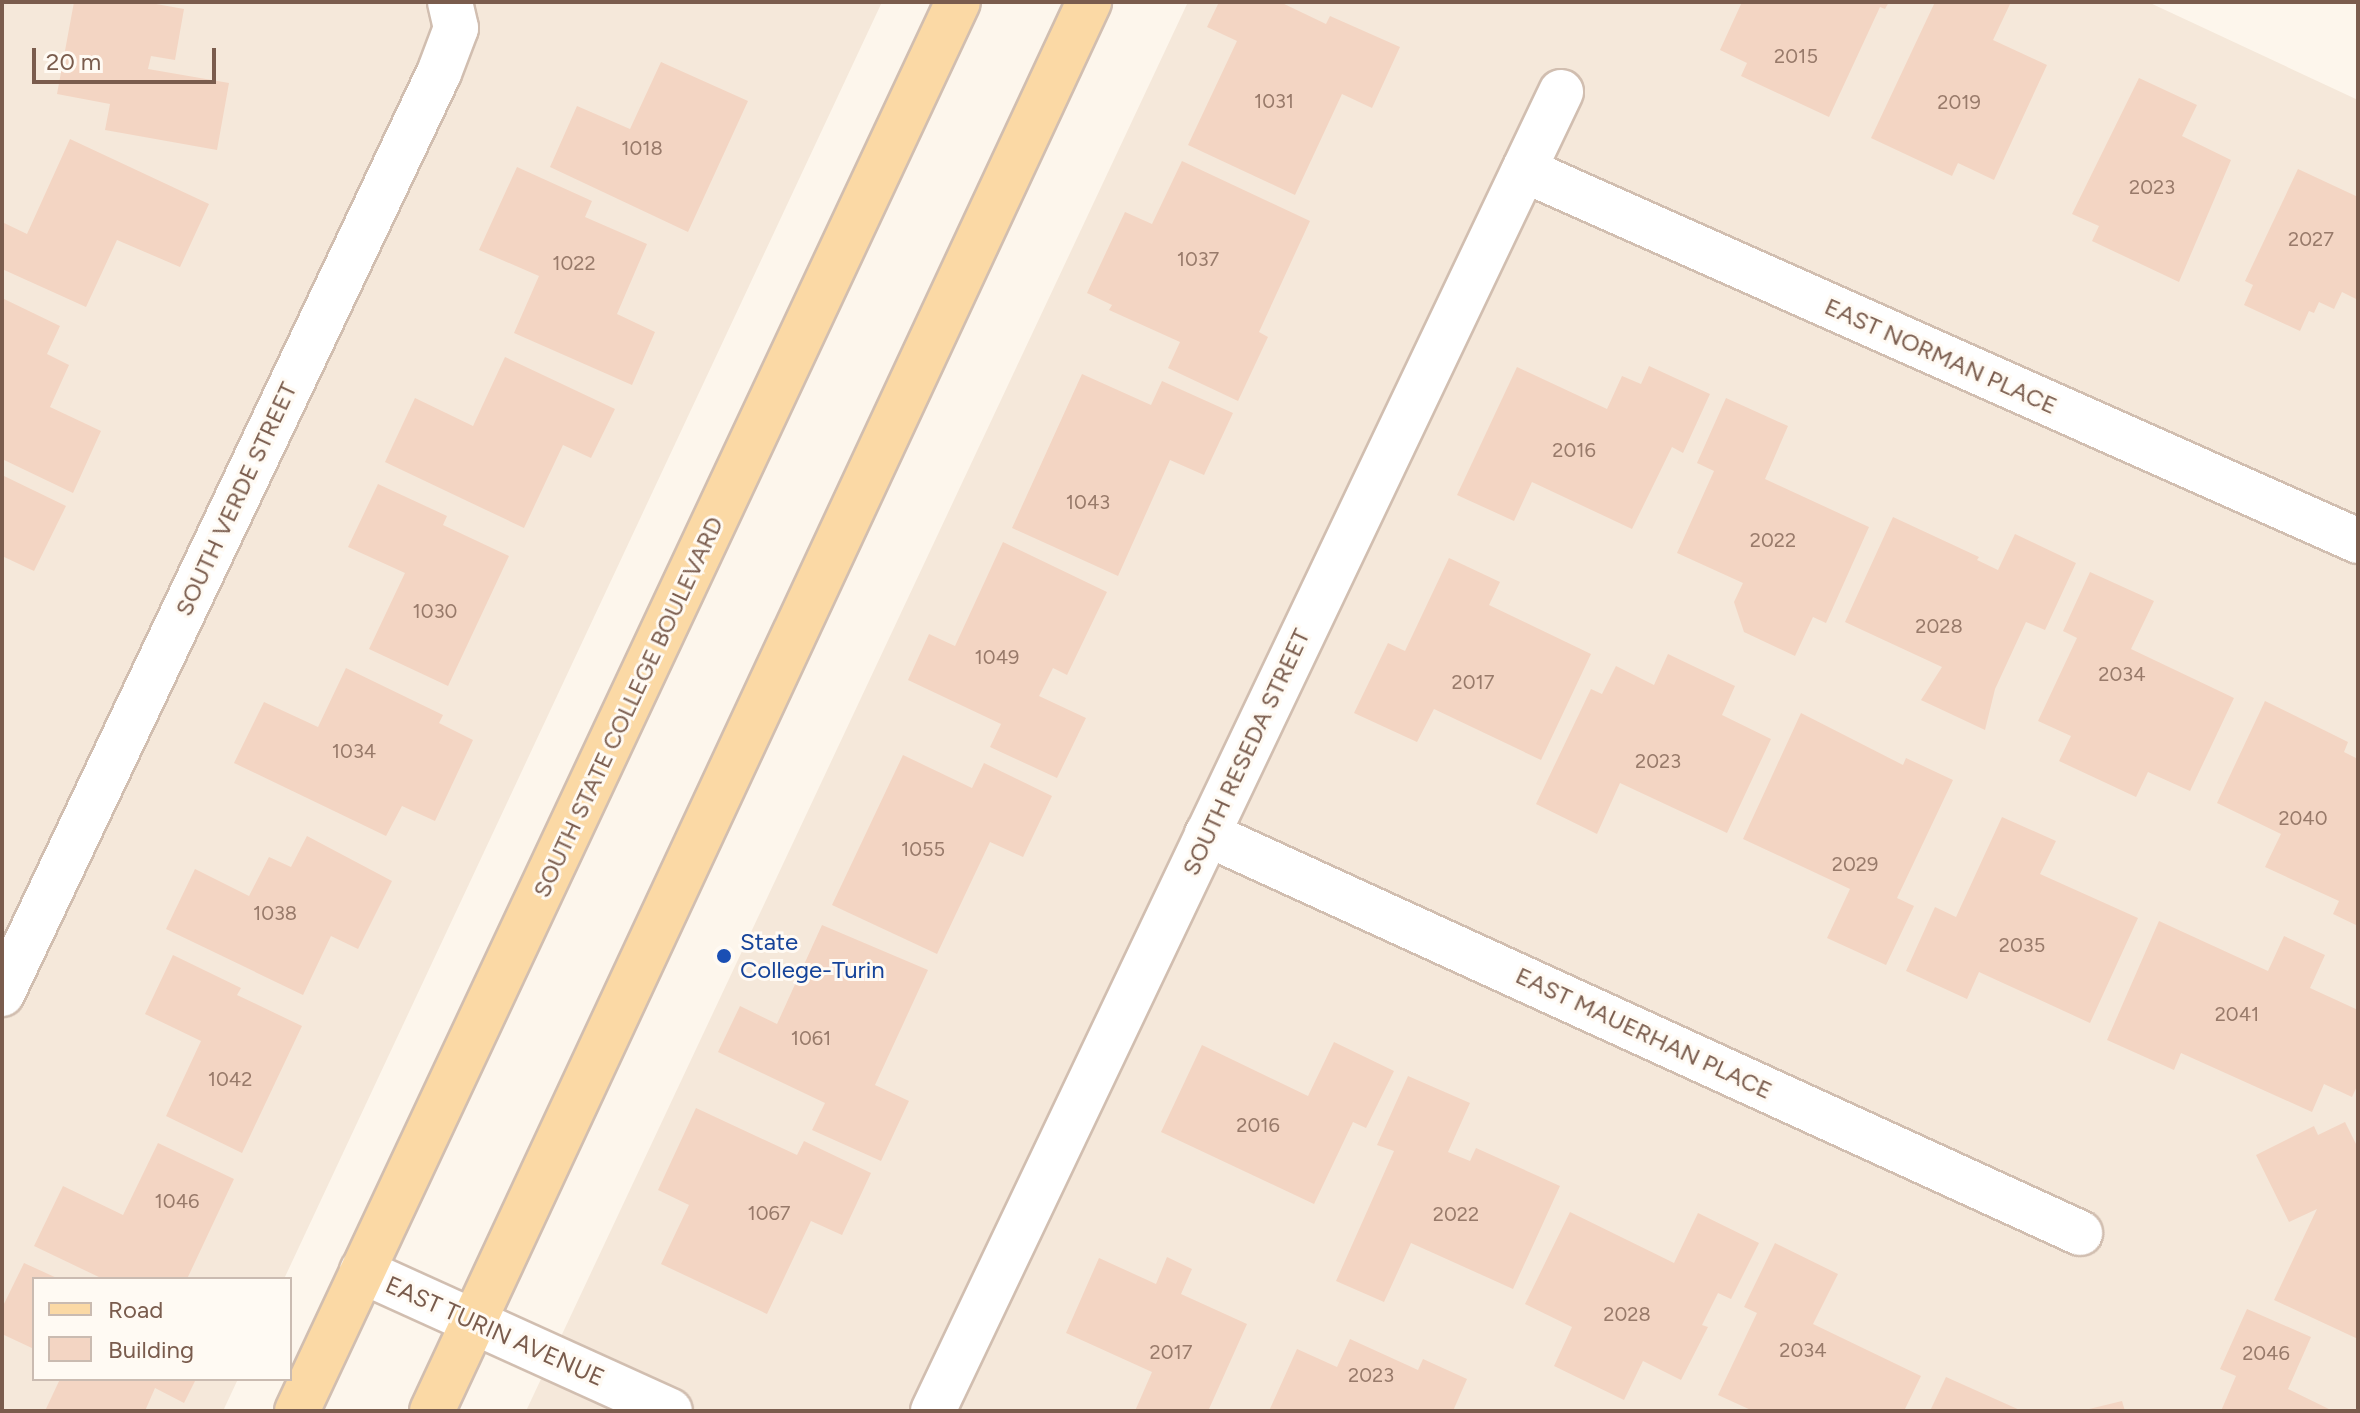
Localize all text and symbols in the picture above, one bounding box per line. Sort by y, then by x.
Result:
scale bar [36,32,220,82]
house number: 2015 [1774,44,1818,68]
text: 20 m [46,47,101,76]
house number: 1031 [1254,89,1294,113]
house number: 2019 [1937,90,1981,114]
house number: 1018 [621,136,663,160]
house number: 2023 [2129,175,2175,199]
house number: 2027 [2288,227,2334,251]
house number: 1037 [1177,247,1219,271]
house number: 1022 [552,251,596,275]
street label: EAST NORMAN PLACE [1820,292,2062,420]
street label: SOUTH VERDE STREET [169,378,303,620]
house number: 2016 [1552,438,1596,462]
house number: 1043 [1066,490,1110,514]
street label: SOUTH STATE COLLEGE BOULEVARD [527,512,729,902]
house number: 2022 [1750,528,1796,552]
house number: 1030 [413,599,457,623]
house number: 2028 [1915,614,1963,638]
street label: SOUTH RESEDA STREET [1176,624,1316,880]
house number: 1049 [975,645,1019,669]
house number: 2034 [2098,662,2146,686]
house number: 2017 [1452,670,1494,694]
house number: 1034 [332,739,376,763]
house number: 2023 [1635,749,1681,773]
house number: 2040 [2278,806,2328,830]
house number: 1055 [901,837,945,861]
house number: 2029 [1832,852,1878,876]
house number: 1038 [253,901,297,925]
place label: State College-Turin [740,928,885,984]
house number: 2035 [1999,933,2045,957]
marker: State College-Turin [715,947,733,965]
street label: EAST MAUERHAN PLACE [1511,961,1777,1105]
house number: 2041 [2215,1002,2259,1026]
house number: 1061 [791,1026,831,1050]
house number: 1042 [208,1067,252,1091]
house number: 2016 [1236,1113,1280,1137]
house number: 1046 [155,1189,199,1213]
house number: 1067 [747,1201,791,1225]
house number: 2022 [1433,1202,1479,1226]
street label: EAST TURIN AVENUE [381,1270,609,1392]
legend [32,1277,292,1381]
text: Road [108,1295,163,1324]
house number: 2028 [1603,1302,1651,1326]
text: Building [108,1335,194,1364]
house number: 2034 [1779,1338,1827,1362]
house number: 2017 [1150,1340,1192,1364]
house number: 2046 [2242,1341,2290,1365]
house number: 2023 [1348,1363,1394,1387]

